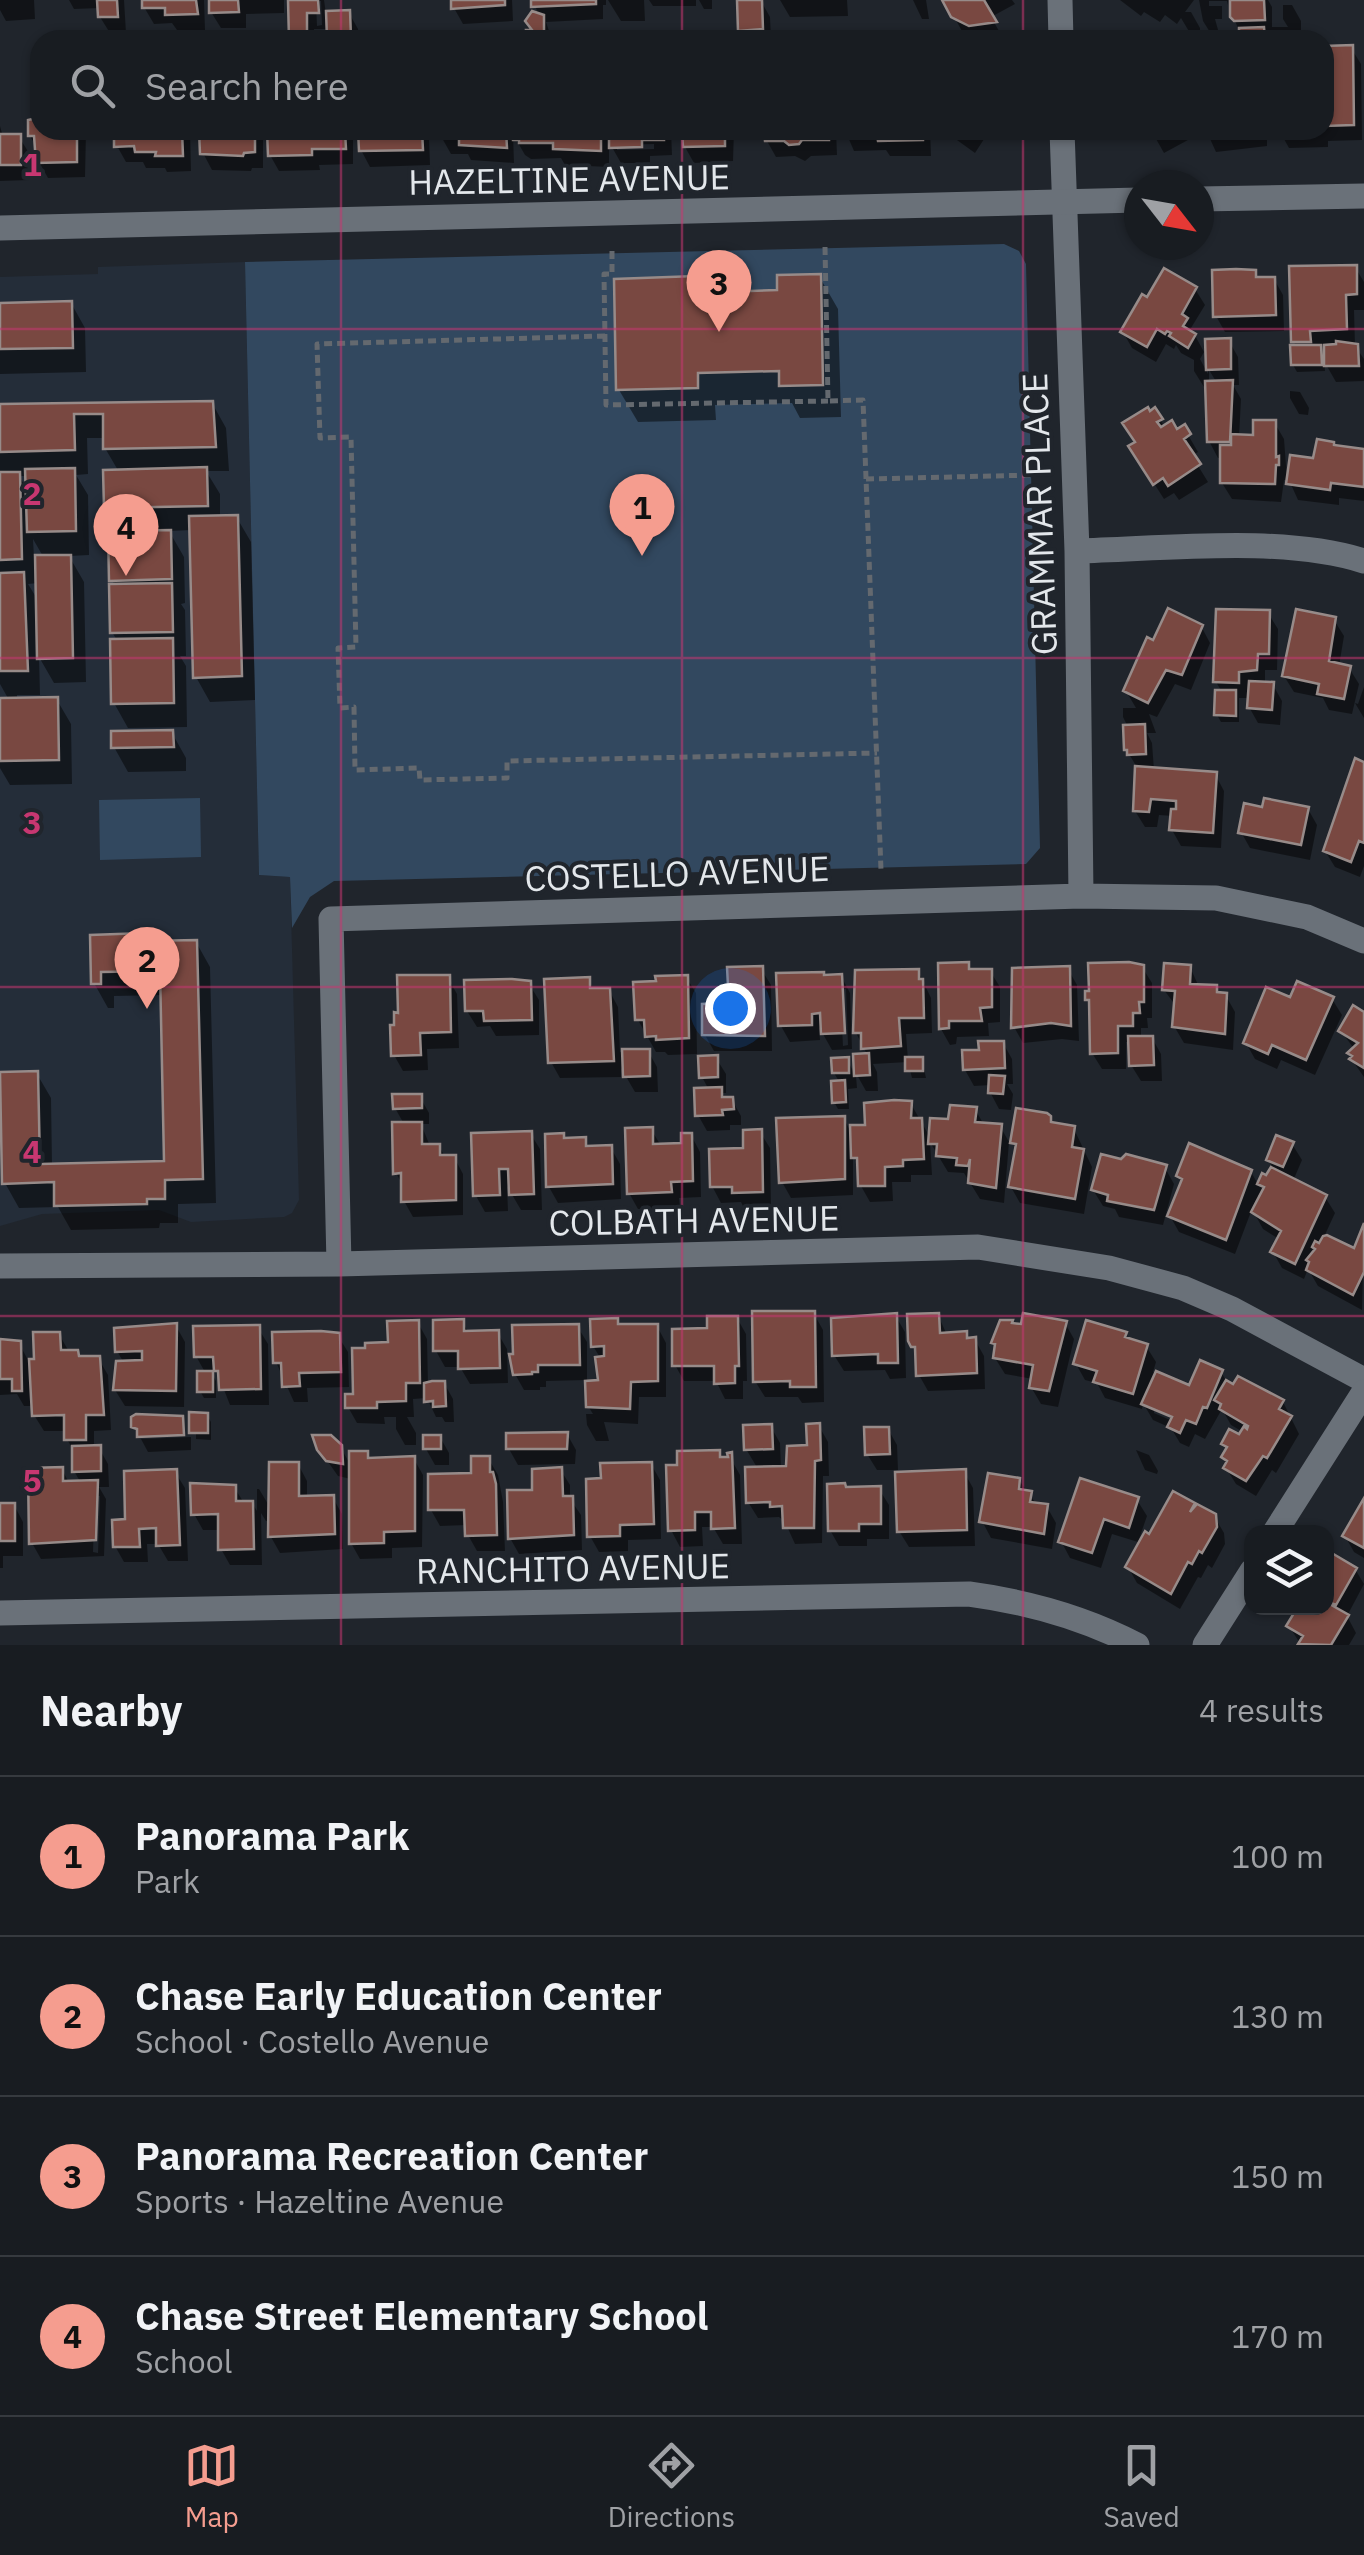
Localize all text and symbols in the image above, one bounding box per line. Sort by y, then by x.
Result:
search box [30,30,1334,140]
icon: search [65,58,120,113]
text: Search here [145,61,349,110]
text: 1 [22,143,42,185]
street label: HAZELTINE AVENUE [408,153,730,205]
north arrow [1124,170,1214,260]
pin: 3 [686,250,752,332]
street label: GRAMMAR PLACE [1011,372,1067,656]
text: 2 [22,472,42,514]
pin: 1 [610,474,674,556]
pin: 4 [94,494,158,576]
text: 3 [22,801,42,843]
street label: COSTELLO AVENUE [524,845,830,901]
pin: 2 [114,926,180,1009]
your location [705,983,756,1034]
text: 4 [22,1130,42,1172]
street label: COLBATH AVENUE [548,1194,840,1246]
text: 5 [22,1459,42,1501]
map controls [1244,1525,1334,1615]
button: layers [1244,1525,1334,1615]
street label: RANCHITO AVENUE [416,1542,730,1594]
text: Nearby [40,1683,182,1738]
text: 4 results [1199,1689,1324,1731]
text: Panorama Park [135,1811,409,1860]
text: 1 [63,1835,82,1877]
text: 100 m [1231,1835,1324,1877]
text: Park [135,1860,200,1902]
text: Chase Early Education Center [135,1971,662,2020]
text: 2 [63,1995,82,2037]
text: 130 m [1231,1995,1324,2037]
text: School · Costello Avenue [135,2020,489,2062]
text: Panorama Recreation Center [135,2131,648,2180]
text: 3 [63,2155,82,2197]
text: 150 m [1231,2155,1324,2197]
text: Sports · Hazeltine Avenue [135,2180,504,2222]
text: Chase Street Elementary School [135,2291,708,2340]
text: 4 [63,2315,82,2357]
text: 170 m [1231,2315,1324,2357]
text: School [135,2340,232,2382]
tab: Map [184,2438,239,2535]
tab: Directions [608,2438,735,2535]
tab: Saved [1104,2438,1180,2535]

